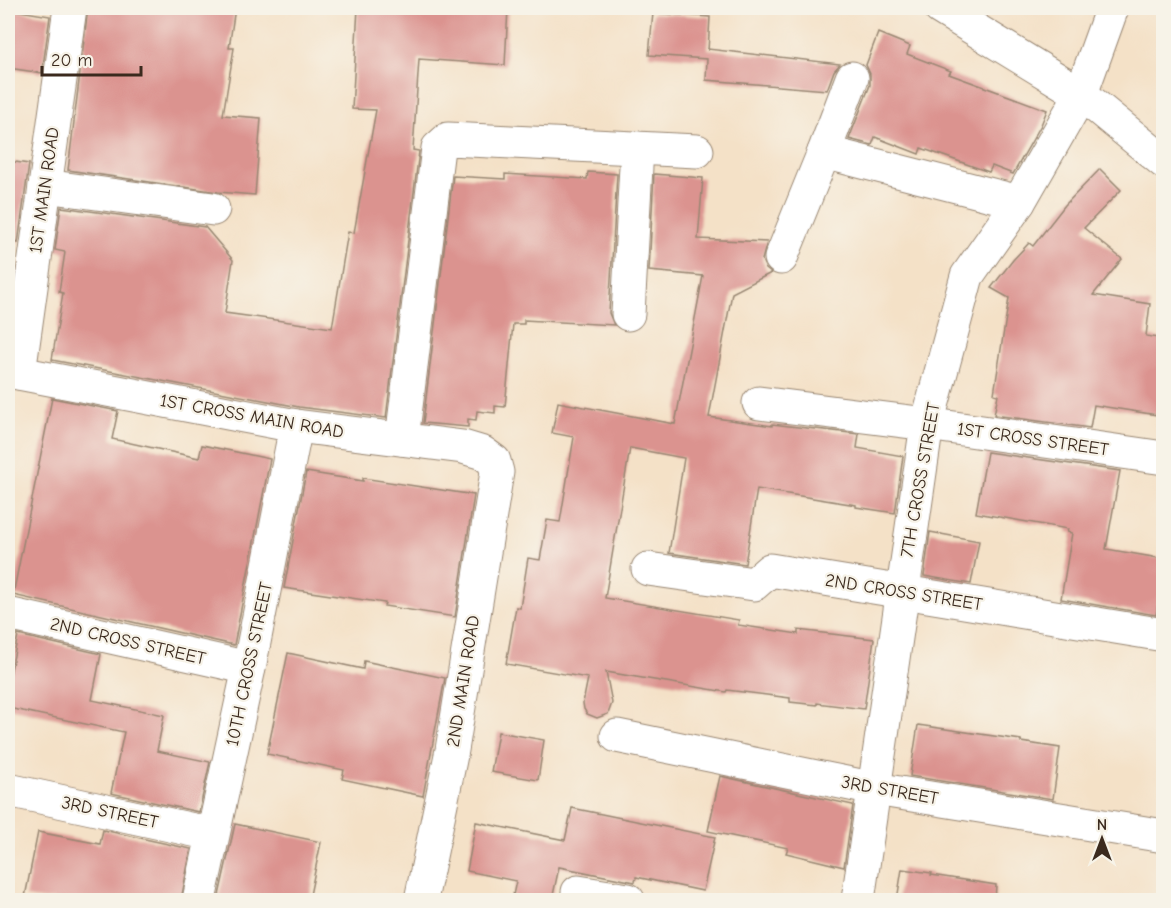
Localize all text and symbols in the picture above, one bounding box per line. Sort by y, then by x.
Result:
scale bar [42,39,141,77]
text: 20 m [51,50,92,71]
street label: 1ST MAIN ROAD [25,126,64,254]
street label: 1ST CROSS MAIN ROAD [158,390,345,443]
street label: 7TH CROSS STREET [896,400,945,559]
street label: 1ST CROSS STREET [956,418,1111,461]
street label: 2ND CROSS STREET [824,570,985,615]
street label: 10TH CROSS STREET [222,580,277,748]
street label: 2ND CROSS STREET [48,613,208,670]
street label: 2ND MAIN ROAD [443,614,484,748]
street label: 3RD STREET [840,772,941,809]
street label: 3RD STREET [60,792,161,833]
north arrow [1072,809,1132,869]
text: N [1097,816,1107,834]

